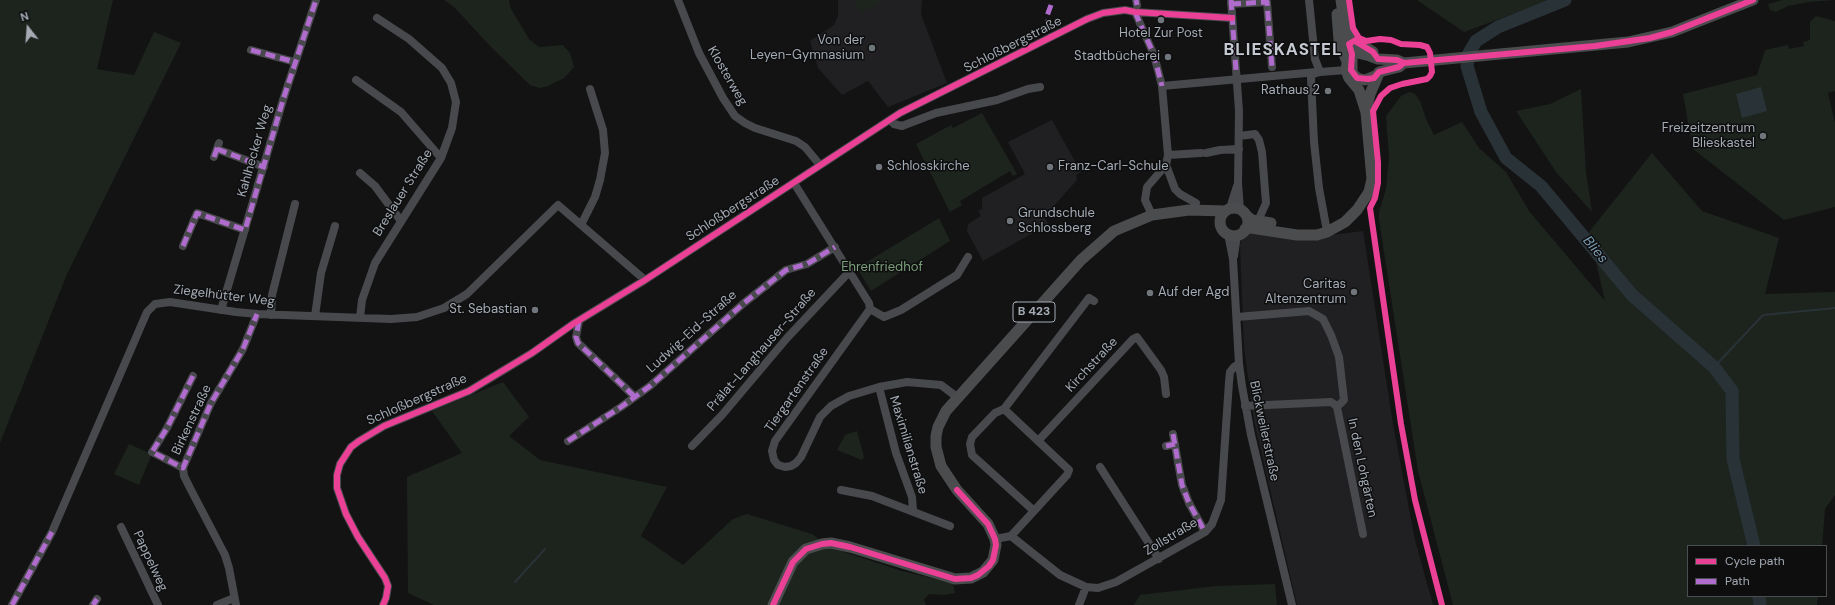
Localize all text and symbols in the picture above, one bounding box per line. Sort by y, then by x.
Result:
north arrow [8,8,48,48]
text: N [19,9,30,24]
street label: Schloßbergstraße [961,14,1065,76]
marker: Hotel Zur Post [1156,15,1166,25]
place label: Hotel Zur Post [1119,26,1203,42]
place label: Von der Leyen-Gymnasium [750,33,864,64]
district label: BLIESKASTEL [1224,41,1342,61]
marker: Von der Leyen-Gymnasium [867,43,877,53]
street label: Klosterweg [704,44,750,108]
place label: Stadtbücherei [1074,49,1160,65]
marker: Stadtbücherei [1163,52,1173,62]
place label: Rathaus 2 [1261,83,1320,99]
marker: Rathaus 2 [1323,86,1333,96]
street label: Kahlhecker Weg [234,103,276,199]
place label: Freizeitzentrum Blieskastel [1662,121,1755,152]
marker: Freizeitzentrum Blieskastel [1758,131,1768,141]
street label: Breslauer Straße [370,147,436,239]
place label: Schlosskirche [887,159,970,175]
place label: Franz-Carl-Schule [1058,159,1169,175]
marker: Schlosskirche [874,162,884,172]
marker: Franz-Carl-Schule [1045,162,1055,172]
street label: Schloßbergstraße [683,173,783,245]
place label: Grundschule Schlossberg [1018,206,1095,237]
marker: Grundschule Schlossberg [1005,216,1015,226]
water label: Blies [1579,233,1611,267]
park label: Ehrenfriedhof [841,260,923,276]
place label: Caritas Altenzentrum [1265,277,1346,308]
street label: Ziegelhütter Weg [172,282,276,310]
street label: Prälat-Langhauser-Straße [704,285,820,415]
place label: Auf der Agd [1158,285,1229,301]
street label: Ludwig-Eid-Straße [644,287,740,377]
marker: Caritas Altenzentrum [1349,287,1359,297]
marker: Auf der Agd [1145,288,1155,298]
place label: St. Sebastian [449,302,527,318]
road number: B 423 [1013,302,1055,322]
marker: St. Sebastian [530,305,540,315]
street label: Kirchstraße [1063,334,1121,396]
street label: Tiergartenstraße [762,344,832,436]
street label: Schloßbergstraße [364,371,470,429]
street label: Blickweilerstraße [1246,379,1282,483]
street label: Birkenstraße [169,382,215,458]
street label: Maximilianstraße [886,394,930,496]
street label: In den Lohgärten [1344,417,1380,519]
street label: Zollstraße [1141,515,1201,559]
street label: Pappelweg [129,528,171,594]
legend [1687,545,1827,597]
text: Cycle path [1725,553,1785,569]
text: Path [1725,573,1750,589]

